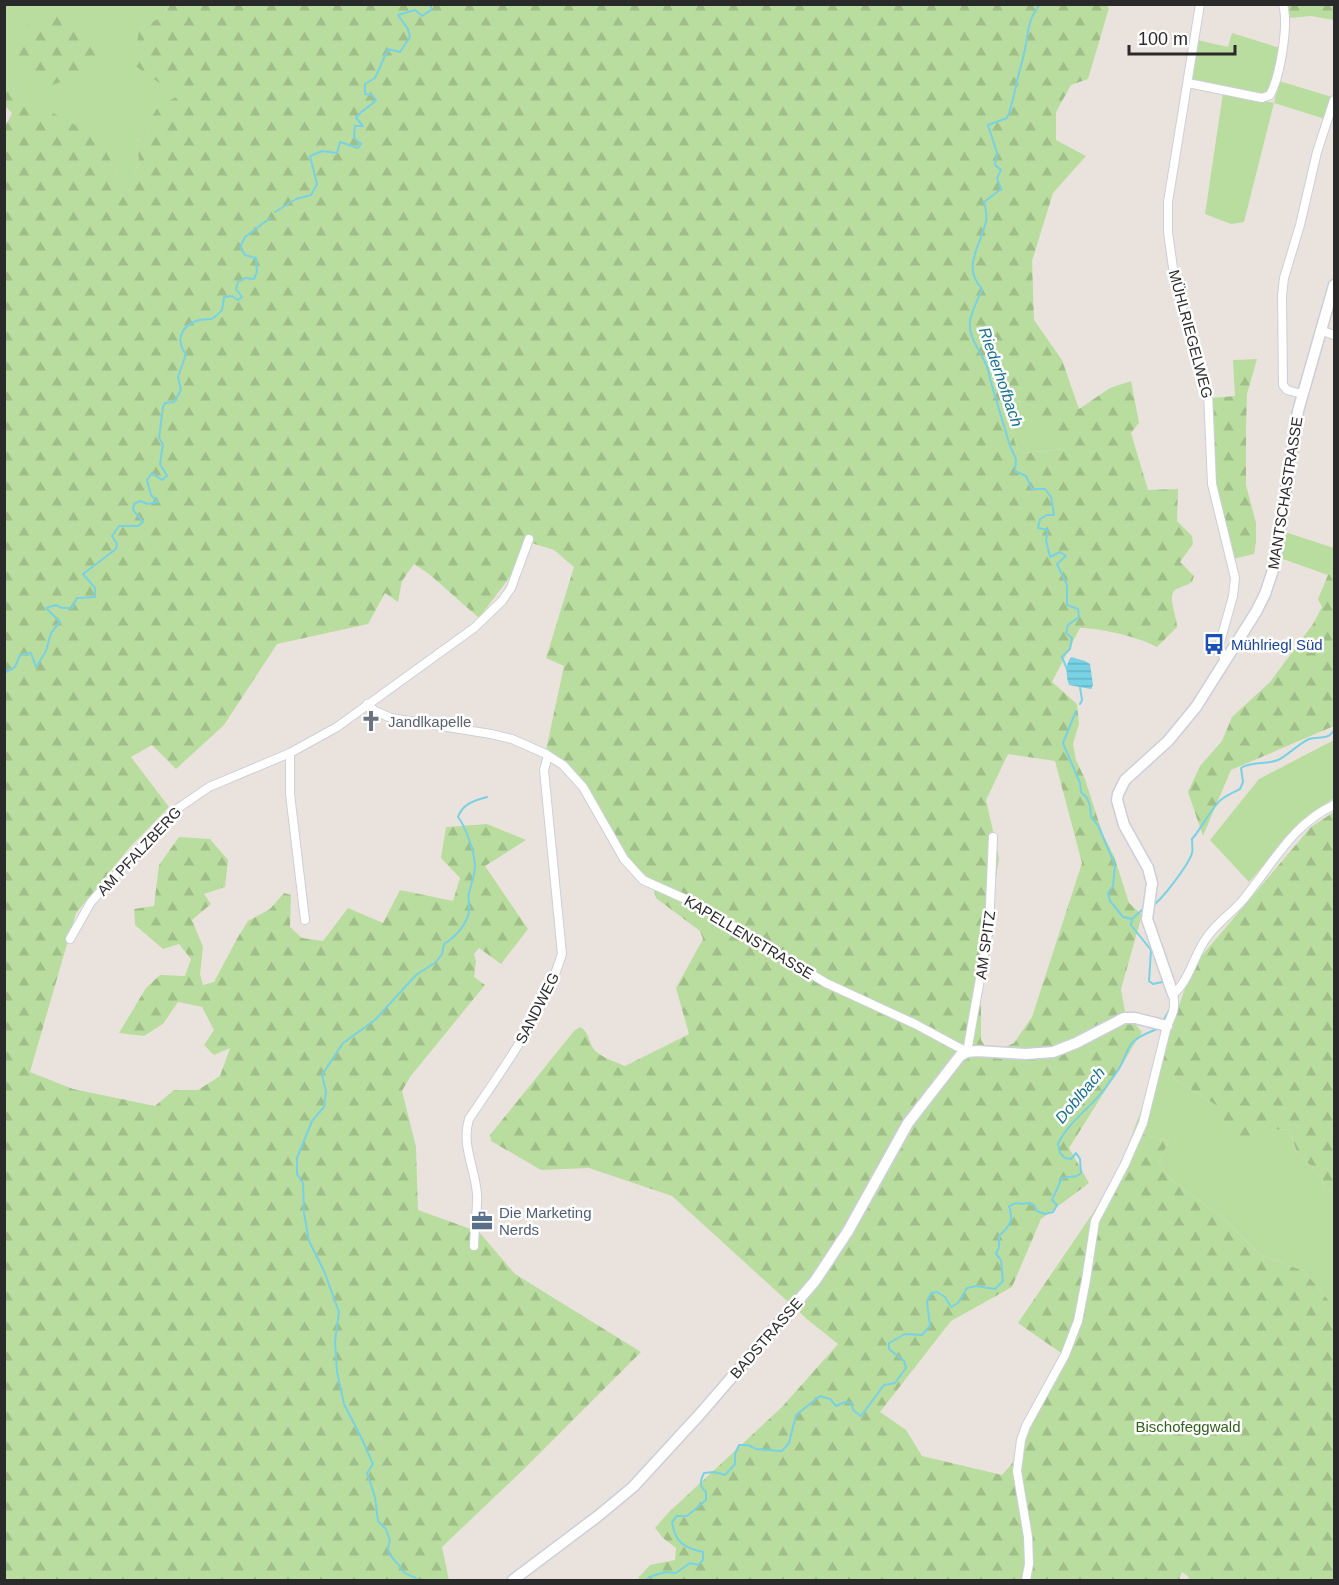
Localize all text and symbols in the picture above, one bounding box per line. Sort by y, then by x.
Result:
scale bar [1129,18,1236,56]
text: 100 m [1138,29,1188,49]
street label: MÜHLRIEGELWEG [1166,268,1216,400]
water label: Riederhofbach [976,325,1026,429]
street label: MANTSCHASTRASSE [1265,416,1305,570]
bus stop icon: Mühlriegl Süd [1202,632,1226,656]
place label: Mühlriegl Süd [1231,636,1323,653]
church icon: Jandlkapelle [359,709,383,733]
place label: Jandlkapelle [388,713,471,730]
street label: AM PFALZBERG [94,803,184,899]
street label: KAPELLENSTRASSE [681,892,817,982]
street label: AM SPITZ [972,910,998,980]
street label: SANDWEG [512,970,562,1046]
water label: Doblbach [1052,1064,1108,1126]
place label: Die Marketing Nerds [499,1204,592,1238]
office icon: Die Marketing Nerds [470,1209,494,1233]
street label: BADSTRASSE [726,1294,806,1382]
park label: Bischofeggwald [1135,1418,1241,1435]

